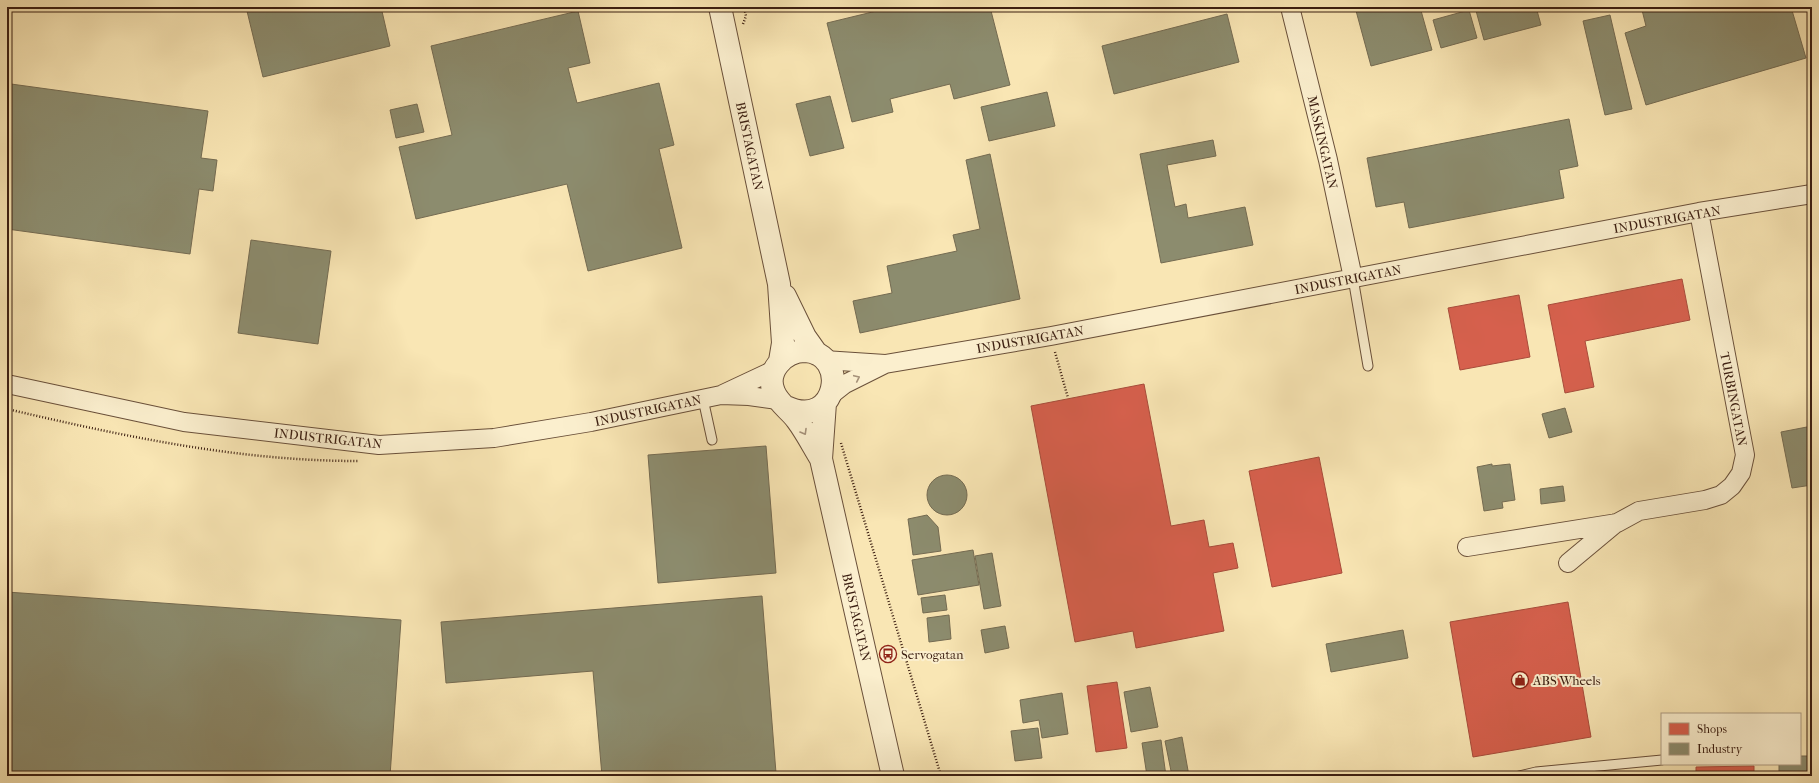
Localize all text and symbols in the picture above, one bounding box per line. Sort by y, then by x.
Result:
street label: MASKINGATAN [1304,94,1341,190]
street label: BRISTAGATAN [733,100,766,192]
street label: INDUSTRIGATAN [1612,203,1722,236]
street label: INDUSTRIGATAN [1293,262,1403,297]
street label: INDUSTRIGATAN [975,323,1085,356]
street label: TURBINGATAN [1717,351,1750,448]
one-way arrow [853,375,860,383]
street label: INDUSTRIGATAN [593,392,703,429]
street label: INDUSTRIGATAN [273,425,383,452]
one-way arrow [800,428,807,435]
street label: BRISTAGATAN [839,571,874,663]
bus stop icon: Servogatan [878,644,898,664]
place label: Servogatan [901,647,964,662]
shop icon: ABS Wheels [1510,670,1530,690]
place label: ABS Wheels [1532,673,1601,688]
legend [1661,713,1801,765]
text: Shops [1697,722,1727,736]
text: Industry [1697,742,1743,756]

